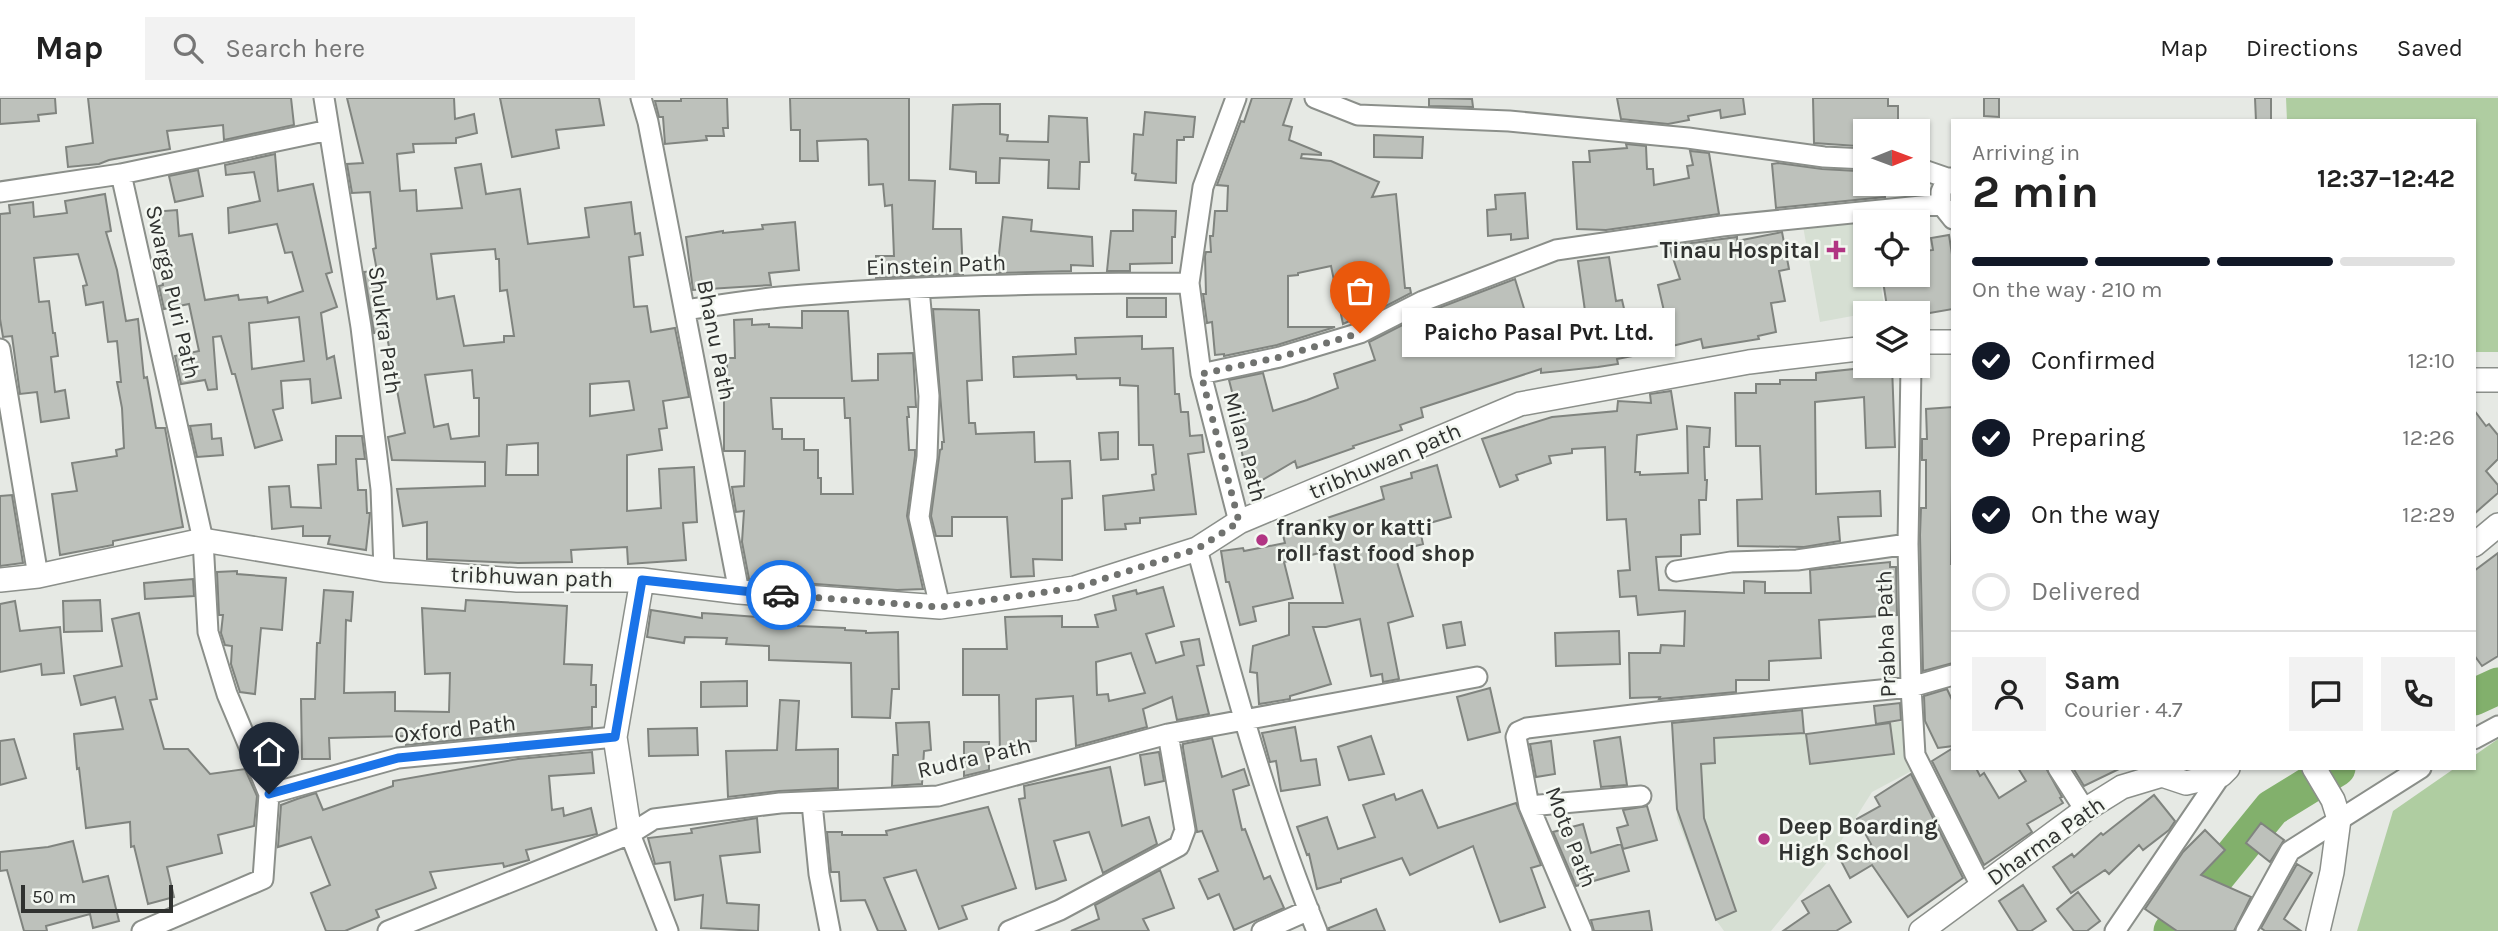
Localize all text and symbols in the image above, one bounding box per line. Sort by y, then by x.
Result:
search box [145,17,635,80]
text: Map [35,29,103,67]
icon: search [169,29,207,67]
text: Search here [225,33,365,64]
text: Map [2160,34,2208,62]
text: Directions [2246,34,2359,62]
text: Saved [2397,34,2463,62]
north arrow [1853,119,1930,196]
map controls [1853,119,1930,378]
text: Arriving in [1972,139,2080,166]
text: 12:37–12:42 [2317,163,2455,194]
text: 2 min [1972,165,2099,219]
street label: Swarga Puri Path [140,202,206,382]
button: locate [1853,210,1930,287]
place label: Tinau Hospital [1660,237,1820,264]
marker: Tinau Hospital [1826,240,1846,260]
street label: Einstein Path [865,249,1007,281]
pin [1330,261,1390,333]
street label: Shukra Path [363,264,407,396]
icon: bag [1341,272,1379,310]
text: On the way · 210 m [1972,276,2163,303]
street label: Bhanu Path [691,278,741,402]
button: layers [1853,301,1930,378]
callout: Paicho Pasal Pvt. Ltd. [1402,308,1675,358]
text: Paicho Pasal Pvt. Ltd. [1424,319,1653,346]
icon: check [1972,342,2010,380]
text: Confirmed [2031,345,2156,376]
text: 12:10 [2408,347,2455,374]
street label: Milan Path [1217,389,1273,505]
street label: tribhuwan path [1305,417,1465,505]
icon: check [1972,419,2010,457]
text: Preparing [2031,422,2145,453]
text: 12:26 [2402,424,2455,451]
icon: check [1972,496,2010,534]
text: On the way [2031,499,2160,530]
text: 12:29 [2402,501,2455,528]
place label: franky or katti roll fast food shop [1276,514,1475,567]
marker: franky or katti roll fast food shop [1254,532,1270,548]
courier [746,560,816,630]
street label: tribhuwan path [450,561,614,593]
street label: Prabha Path [1870,570,1902,698]
icon: car [762,576,800,614]
text: Delivered [2031,576,2141,607]
button: person [1972,657,2046,731]
button: chat [2289,657,2363,731]
button: phone [2381,657,2455,731]
text: Sam [2064,665,2120,696]
text: Courier · 4.7 [2064,696,2183,723]
street label: Oxford Path [393,709,517,749]
pin [239,722,299,794]
street label: Rudra Path [914,732,1034,784]
icon: home [250,733,288,771]
street label: Mote Path [1539,783,1603,891]
street label: Dharma Path [1982,790,2110,892]
place label: Deep Boarding High School [1778,813,1938,866]
marker: Deep Boarding High School [1756,831,1772,847]
scale bar [21,882,173,914]
text: 50 m [32,886,76,908]

